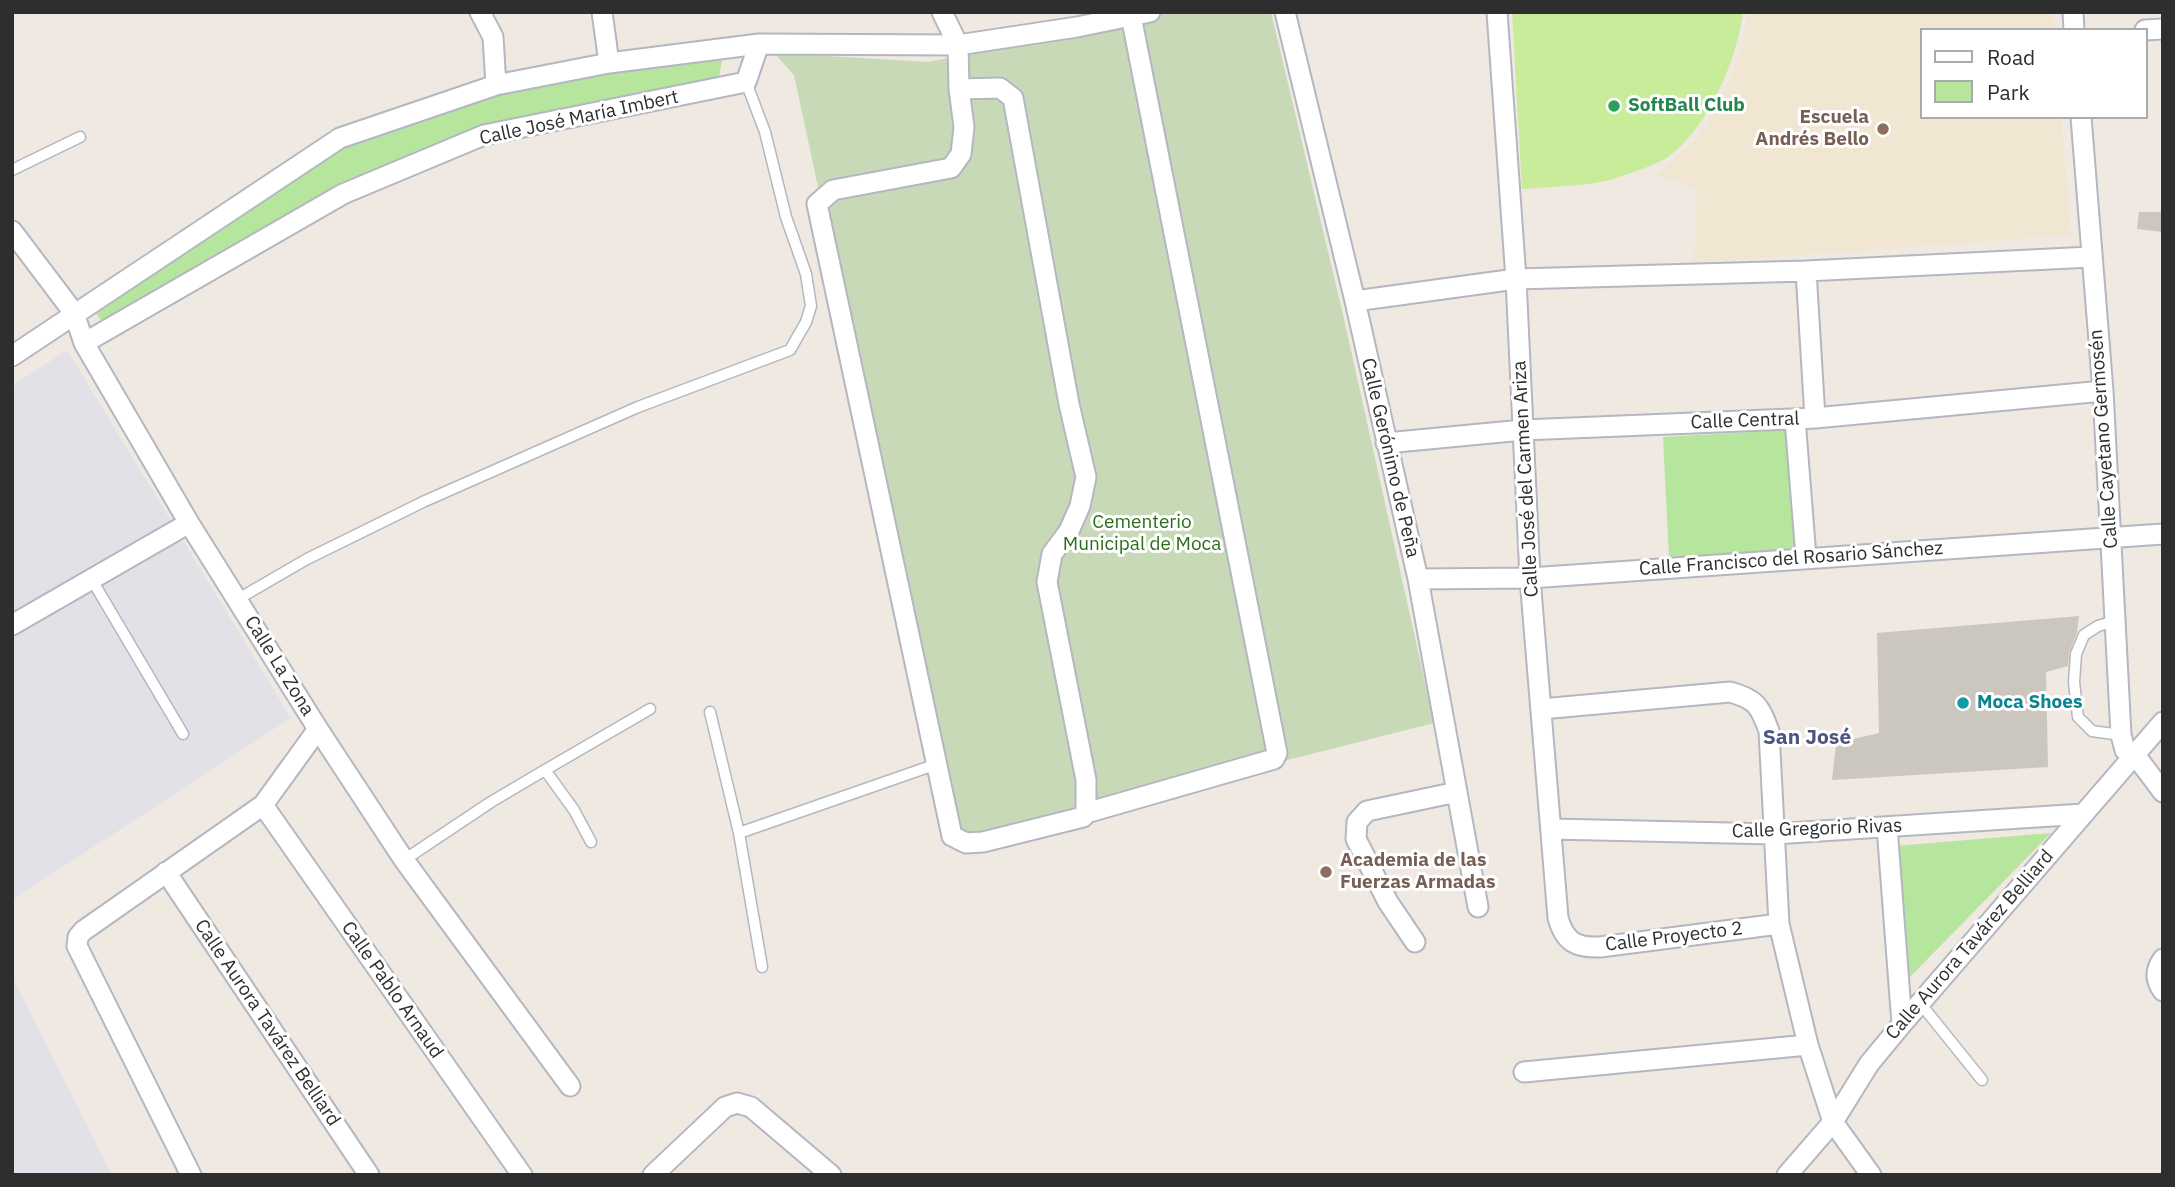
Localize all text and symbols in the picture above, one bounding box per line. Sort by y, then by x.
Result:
legend [1920,28,2147,119]
text: Road [1987,43,2035,71]
text: Park [1987,78,2030,106]
street label: Calle José María Imbert [477,86,681,150]
place label: SoftBall Club [1628,95,1745,117]
marker: SoftBall Club [1606,98,1622,114]
place label: Escuela Andrés Bello [1755,107,1869,151]
marker: Escuela Andrés Bello [1875,121,1891,137]
street label: Calle Cayetano Germosén [2085,329,2123,549]
street label: Calle Gerónimo de Peña [1356,356,1424,560]
street label: Calle José del Carmen Ariza [1508,360,1544,598]
street label: Calle Central [1690,408,1800,434]
park label: Cementerio Municipal de Moca [1063,512,1221,556]
street label: Calle Francisco del Rosario Sánchez [1638,537,1944,581]
street label: Calle La Zona [239,612,319,720]
place label: Moca Shoes [1977,692,2083,714]
marker: Moca Shoes [1955,695,1971,711]
district label: San José [1763,725,1851,751]
street label: Calle Gregorio Rivas [1731,815,1903,843]
street label: Calle Aurora Tavárez Belliard [1881,845,2059,1045]
place label: Academia de las Fuerzas Armadas [1340,850,1495,894]
marker: Academia de las Fuerzas Armadas [1318,864,1334,880]
street label: Calle Aurora Tavárez Belliard [189,915,345,1131]
street label: Calle Pablo Arnaud [336,917,448,1063]
street label: Calle Proyecto 2 [1604,917,1744,957]

